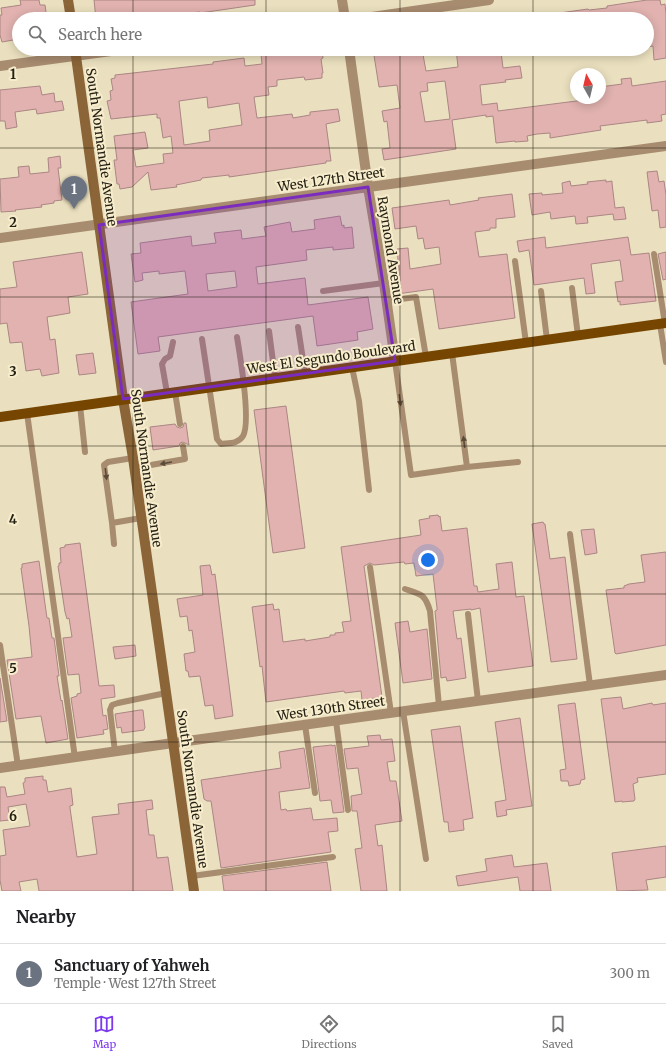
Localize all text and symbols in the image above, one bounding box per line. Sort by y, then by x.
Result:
search box [12,12,654,56]
icon: search [26,23,48,45]
text: Search here [58,25,142,44]
text: 1 [10,66,16,83]
street label: South Normandie Avenue [82,67,121,227]
north arrow [570,68,606,104]
street label: West 127th Street [275,164,386,196]
pin: 1 [61,176,87,209]
street label: Raymond Avenue [374,195,407,305]
text: 2 [9,214,17,231]
street label: West El Segundo Boulevard [244,337,417,378]
text: 3 [9,363,17,380]
street label: South Normandie Avenue [127,388,166,548]
one-way arrow [397,393,403,406]
one-way arrow [461,436,467,448]
one-way arrow [160,460,172,466]
one-way arrow [102,468,109,480]
text: 4 [9,511,18,528]
your location [418,550,438,570]
text: 5 [9,660,17,677]
street label: West 130th Street [275,693,386,725]
street label: South Normandie Avenue [173,709,212,869]
text: 6 [9,808,17,825]
text: Nearby [16,906,76,928]
text: Sanctuary of Yahweh [54,956,209,975]
text: 1 [26,965,32,982]
text: 300 m [610,965,650,982]
text: Temple · West 127th Street [54,975,216,992]
tab: Map [93,1013,116,1051]
tab: Directions [302,1013,357,1051]
tab: Saved [542,1013,573,1051]

